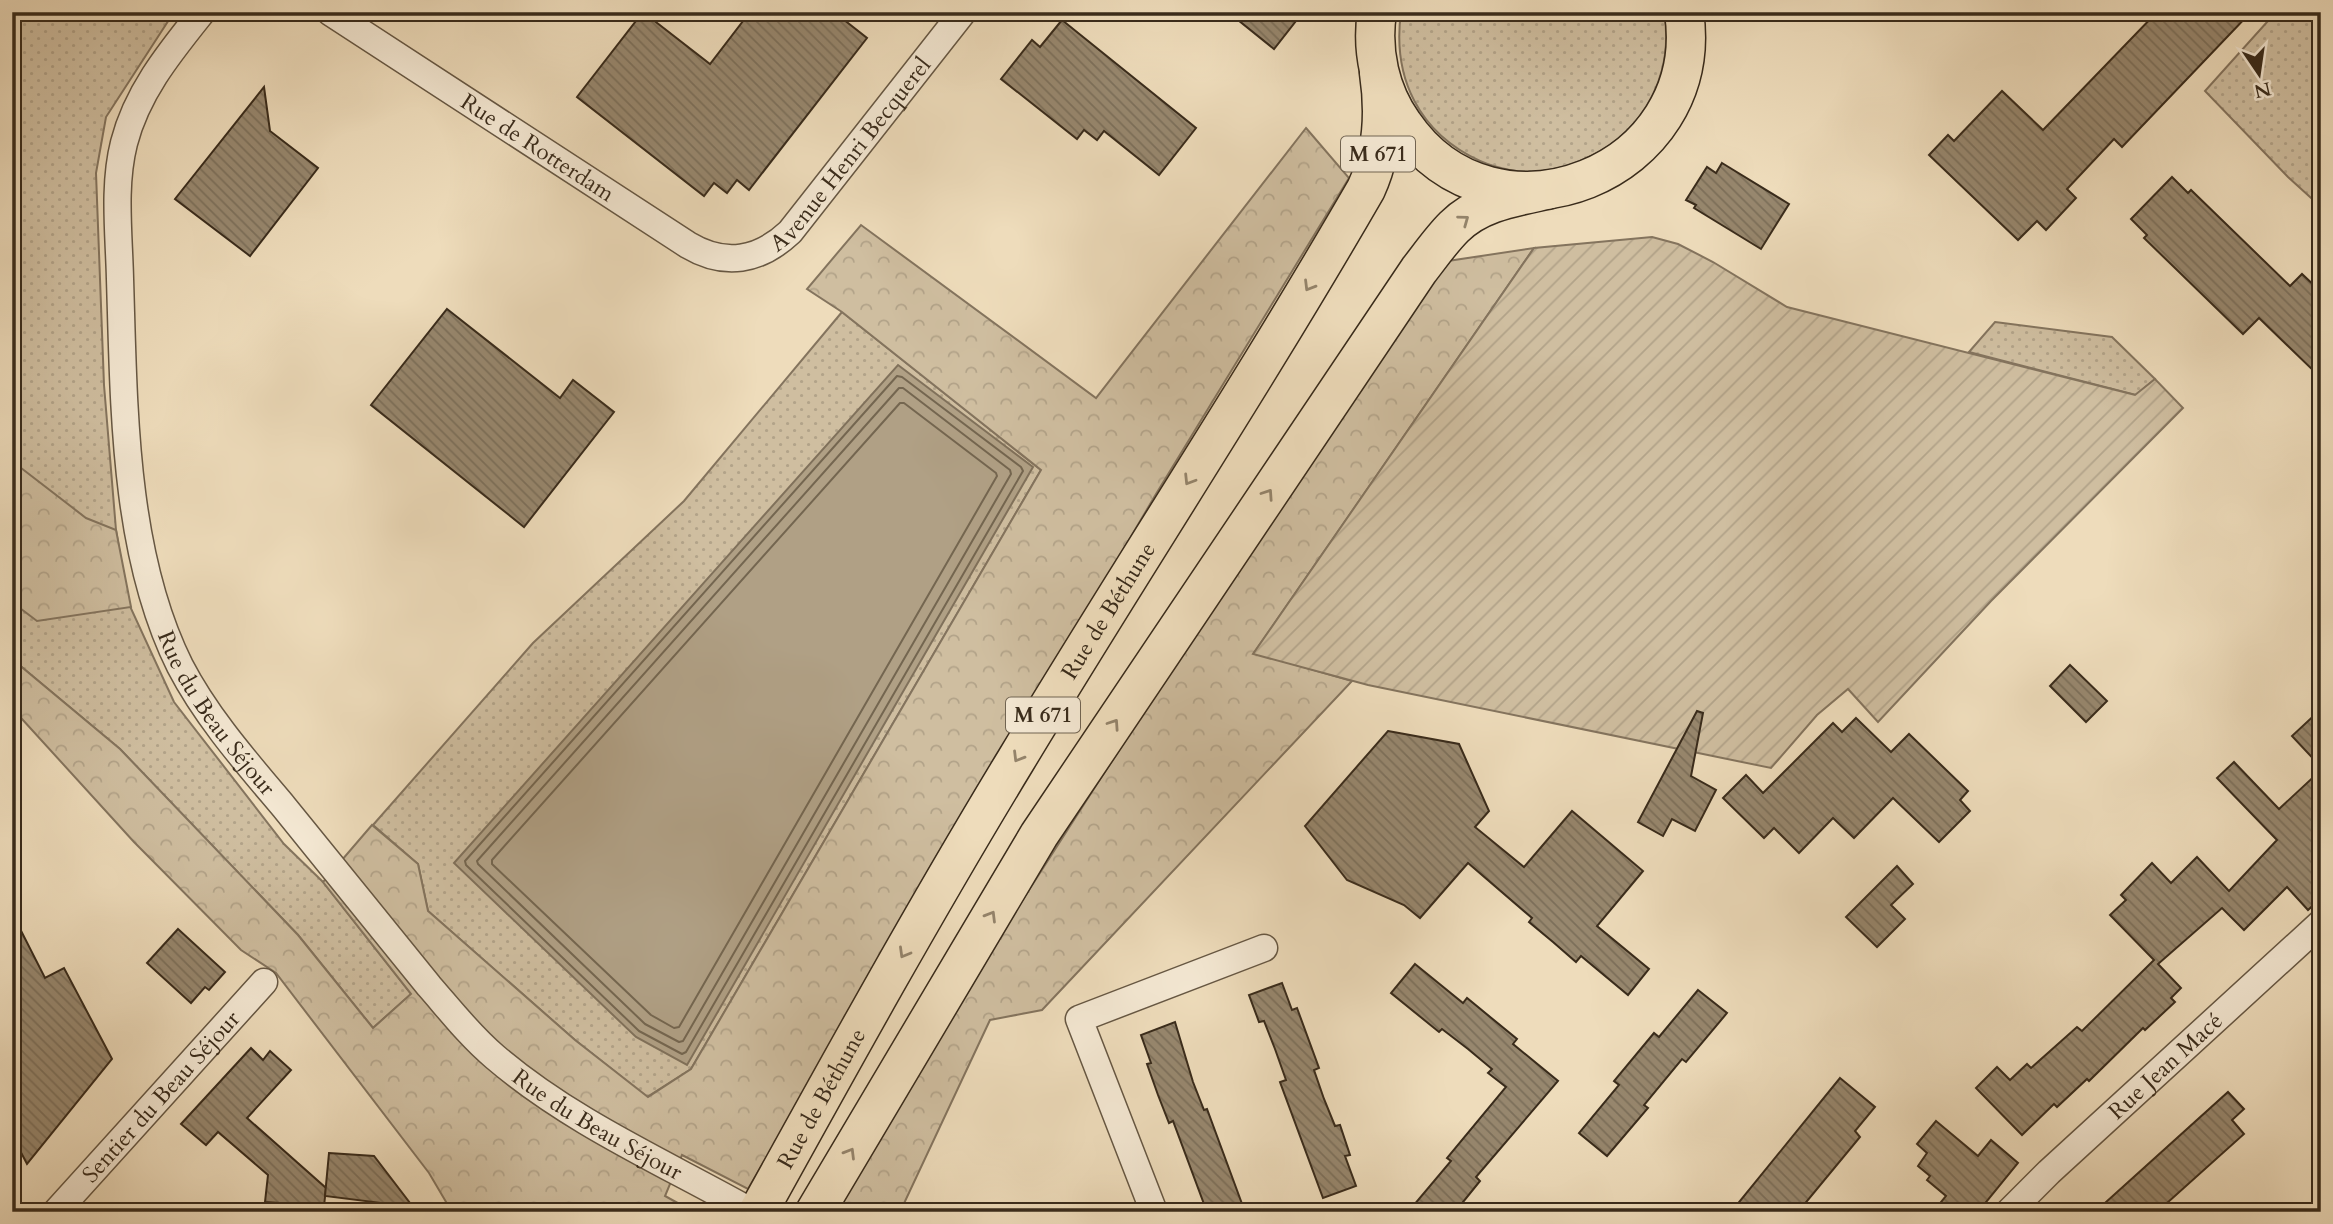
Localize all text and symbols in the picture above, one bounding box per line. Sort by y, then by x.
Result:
north arrow [2224,38,2294,108]
street label: Avenue Henri Becquerel [763,50,938,259]
text: N [2251,75,2274,104]
street label: Rue de Rotterdam [455,86,621,209]
road number: M 671 [1341,136,1415,172]
one-way arrow [1456,215,1469,228]
one-way arrow [1304,279,1317,292]
one-way arrow [1184,472,1197,485]
one-way arrow [1260,489,1273,502]
street label: Rue de Béthune [1053,536,1162,685]
street label: Rue du Beau Séjour [150,626,283,802]
road number: M 671 [1006,698,1080,732]
one-way arrow [1106,719,1118,732]
one-way arrow [1013,749,1026,762]
one-way arrow [983,910,996,923]
one-way arrow [899,946,912,959]
street label: Sentier du Beau Séjour [75,1003,247,1189]
street label: Rue Jean Macé [2101,1005,2229,1126]
street label: Rue de Béthune [770,1022,873,1174]
street label: Rue du Beau Séjour [506,1061,688,1187]
one-way arrow [841,1148,854,1161]

